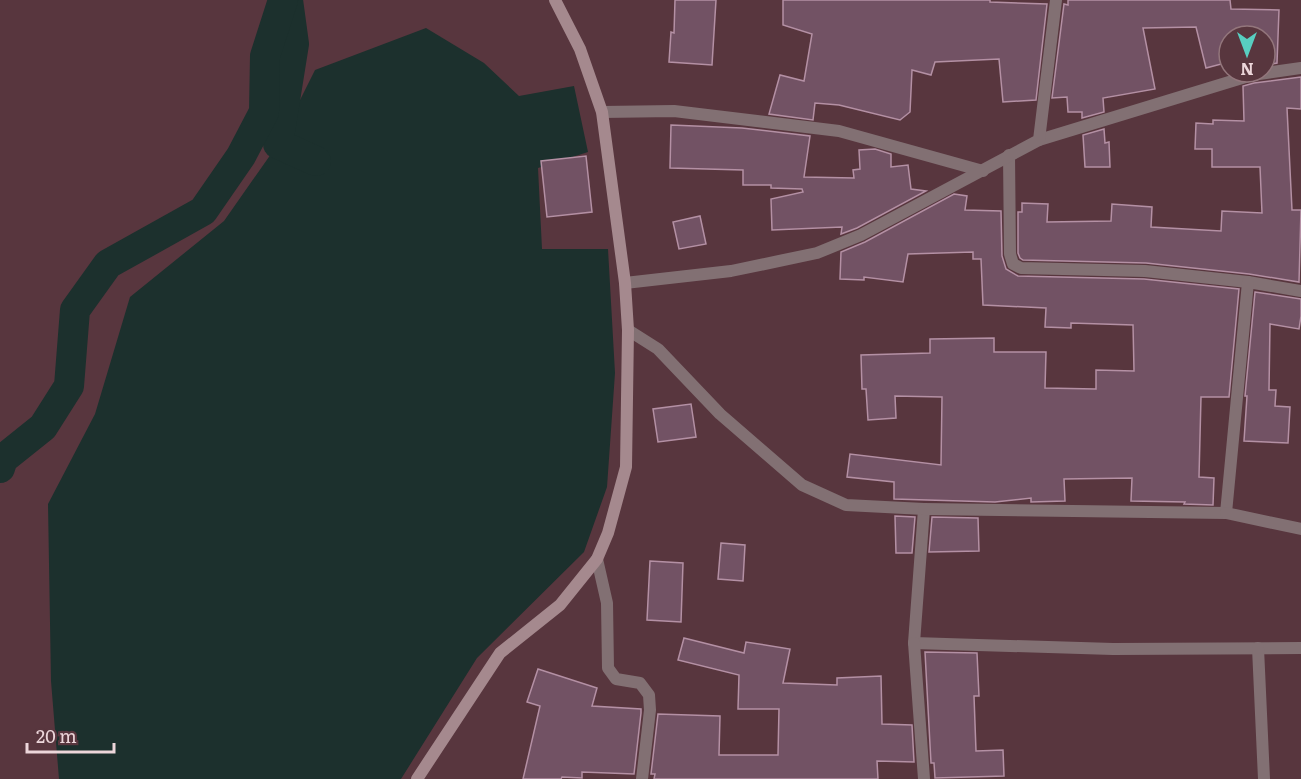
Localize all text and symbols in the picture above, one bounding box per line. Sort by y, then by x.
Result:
north arrow [1217,24,1277,84]
text: N [1240,58,1254,82]
scale bar [27,716,114,754]
text: 20 m [36,722,77,749]

